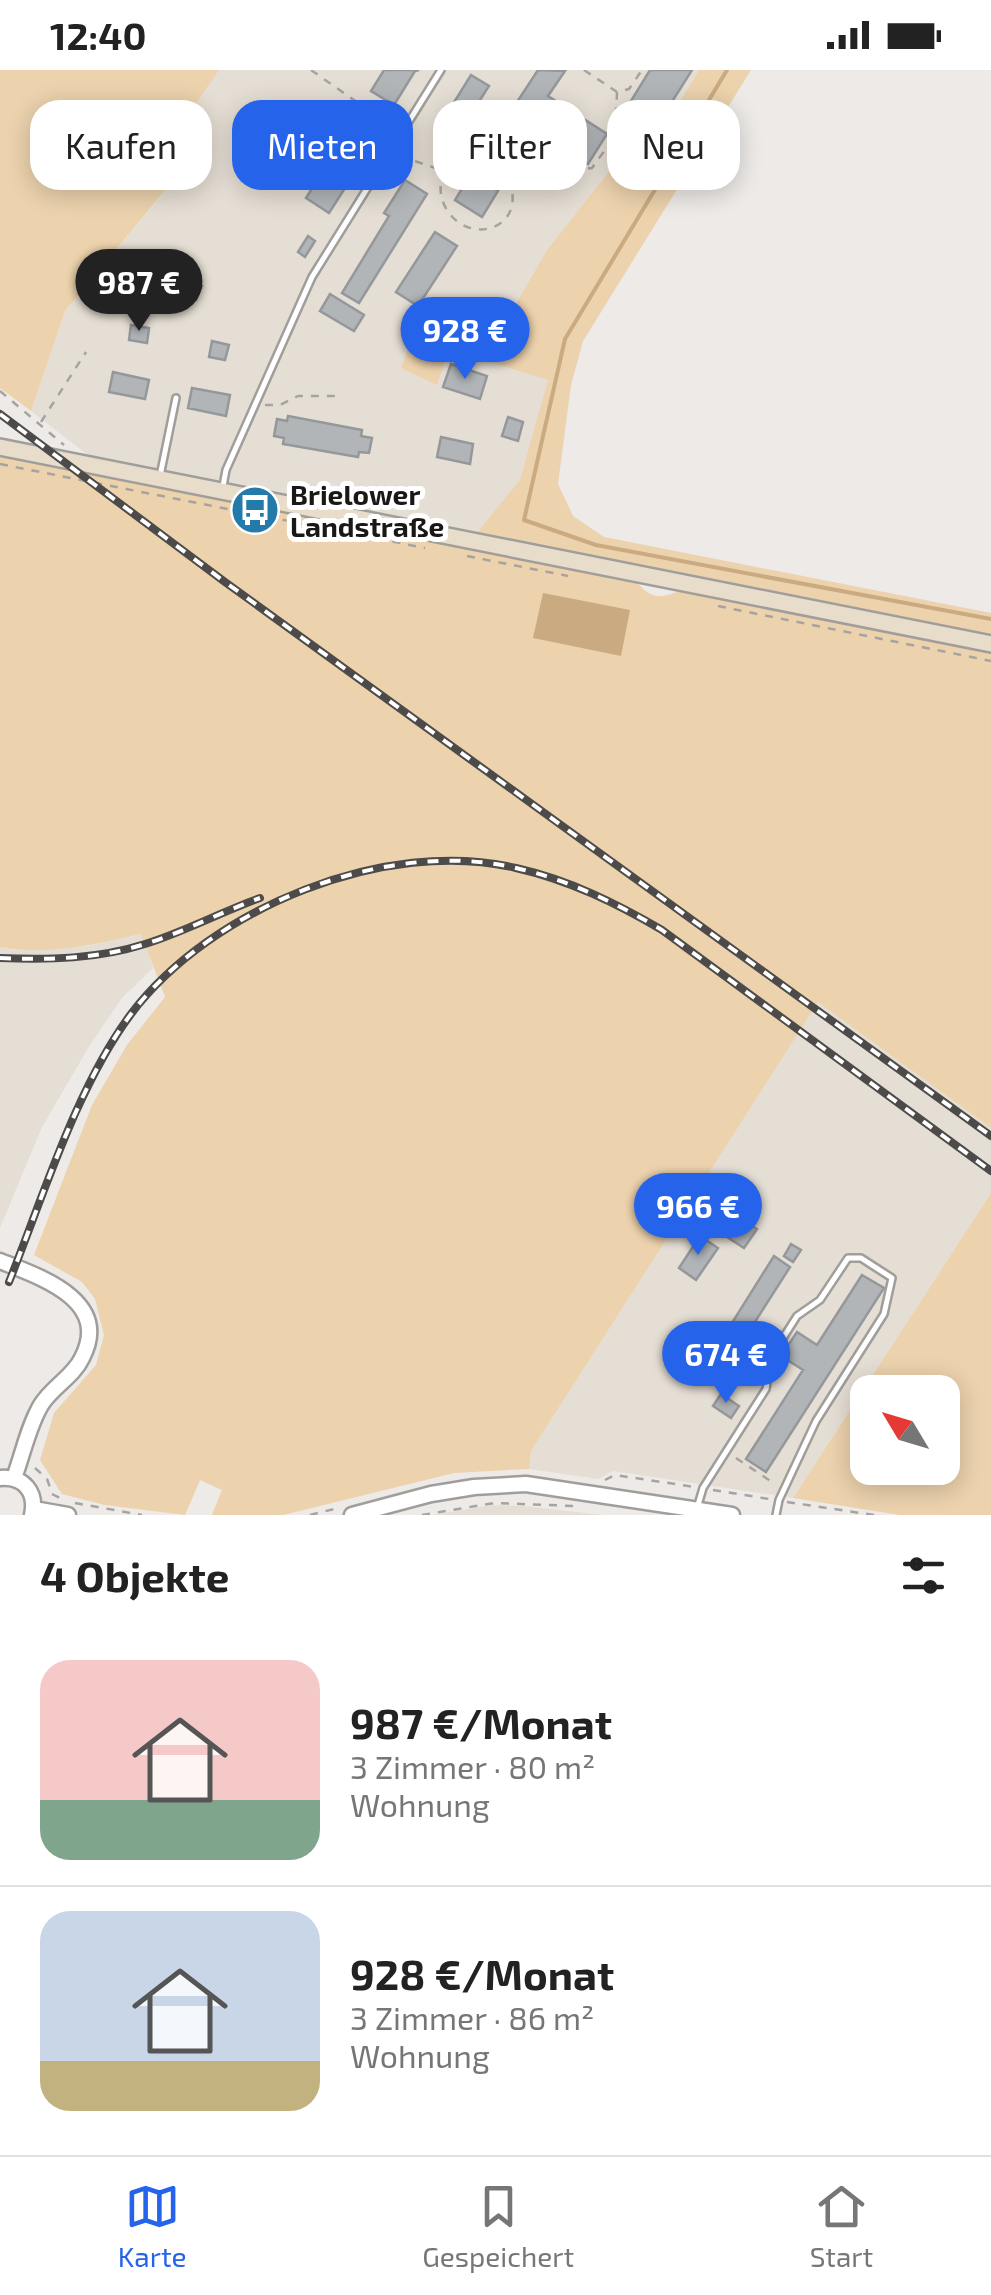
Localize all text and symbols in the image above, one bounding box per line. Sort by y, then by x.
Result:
text: 12:40 [50,12,146,58]
chip: Kaufen [30,100,212,190]
chip: Mieten [232,100,413,190]
chip: Filter [433,100,587,190]
chip: Neu [607,100,740,190]
pin: 987 € [69,249,209,334]
text: 987 € [97,262,181,300]
pin: 928 € [395,297,535,382]
text: 928 € [423,310,507,348]
place label: Brielower Landstraße [290,477,444,543]
bus stop icon: Brielower Landstraße [229,484,281,536]
pin: 966 € [628,1173,768,1258]
text: 966 € [656,1186,740,1224]
pin: 674 € [656,1321,796,1406]
text: 674 € [684,1334,768,1372]
north arrow [850,1375,960,1485]
map controls [850,1375,960,1485]
icon: filters [896,1548,951,1603]
text: 4 Objekte [40,1550,229,1600]
text: 987 €/Monat [350,1697,612,1747]
icon: home [120,1700,240,1820]
text: 3 Zimmer · 80 m² [350,1747,595,1785]
text: Wohnung [350,1785,490,1823]
text: 928 €/Monat [350,1948,614,1998]
icon: home [120,1951,240,2071]
text: 3 Zimmer · 86 m² [350,1998,594,2036]
text: Wohnung [350,2036,490,2074]
tab: Karte [118,2179,187,2273]
tab: Gespeichert [422,2179,574,2273]
tab: Start [810,2179,873,2273]

